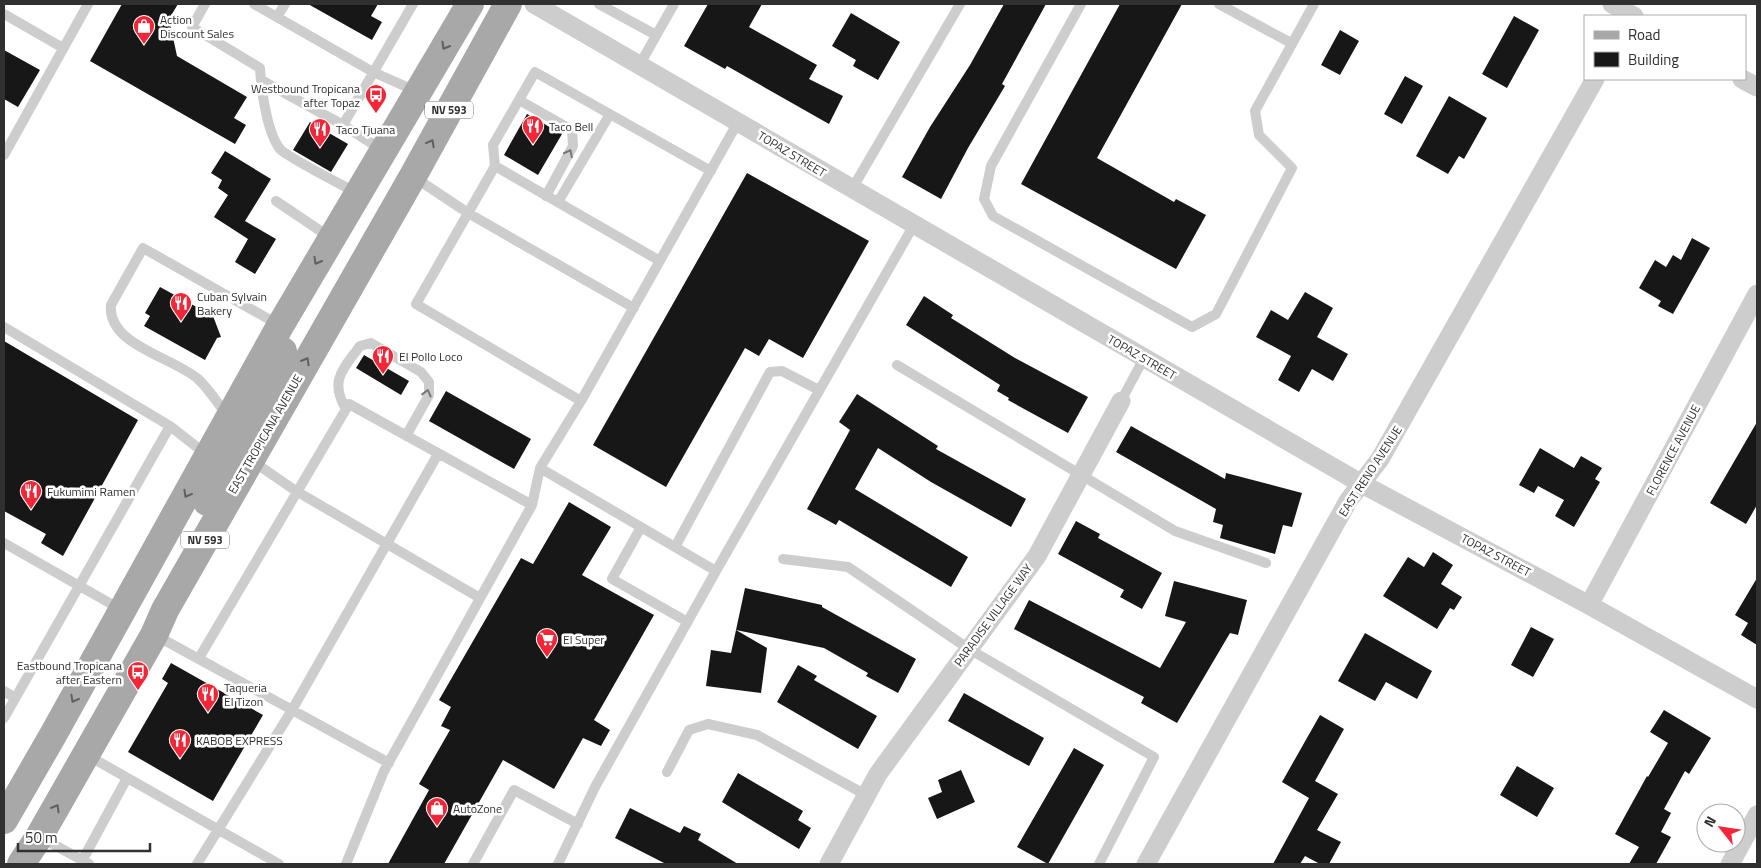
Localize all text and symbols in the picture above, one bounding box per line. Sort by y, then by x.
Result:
place label: Action Discount Sales [160,10,234,43]
shop icon: Action Discount Sales [132,14,156,45]
legend [1584,15,1746,80]
text: Road [1628,23,1660,46]
one-way arrow [442,40,452,49]
text: Building [1628,48,1679,71]
place label: Westbound Tropicana after Topaz [251,79,360,112]
bus stop icon: Westbound Tropicana after Topaz [364,83,388,114]
road number: NV 593 [425,102,473,118]
restaurant icon: Taco Bell [521,114,545,145]
restaurant icon: Taco Tjuana [308,117,332,148]
place label: Taco Bell [549,117,593,136]
place label: Taco Tjuana [336,120,395,139]
street label: TOPAZ STREET [754,126,830,182]
one-way arrow [425,139,435,148]
one-way arrow [563,149,573,158]
one-way arrow [314,255,324,264]
place label: Cuban Sylvain Bakery [197,287,267,320]
restaurant icon: Cuban Sylvain Bakery [169,291,193,322]
street label: TOPAZ STREET [1104,330,1181,385]
restaurant icon: El Pollo Loco [371,344,395,375]
place label: El Pollo Loco [399,347,463,366]
one-way arrow [300,358,310,367]
street label: EAST TROPICANA AVENUE [223,370,307,497]
one-way arrow [421,389,432,397]
street label: FLORENCE AVENUE [1641,401,1705,499]
street label: EAST RENO AVENUE [1333,422,1407,520]
restaurant icon: Fukumimi Ramen [19,479,43,510]
place label: Fukumimi Ramen [47,482,136,501]
one-way arrow [183,489,193,498]
street label: TOPAZ STREET [1458,529,1535,582]
road number: NV 593 [181,532,229,548]
street label: PARADISE VILLAGE WAY [949,559,1037,670]
supermarket icon: El Super [535,627,559,658]
place label: El Super [563,630,604,649]
place label: Eastbound Tropicana after Eastern [17,656,122,689]
bus stop icon: Eastbound Tropicana after Eastern [126,660,150,691]
place label: Taqueria El Tizon [224,678,267,711]
restaurant icon: Taqueria El Tizon [196,682,220,713]
one-way arrow [70,694,80,703]
restaurant icon: KABOB EXPRESS [168,728,192,759]
place label: KABOB EXPRESS [196,731,283,750]
shop icon: AutoZone [425,796,449,827]
place label: AutoZone [453,799,502,818]
north arrow [1696,803,1746,853]
one-way arrow [49,804,59,813]
text: N [1698,812,1721,831]
scale bar [18,820,150,852]
text: 50 m [25,826,58,849]

